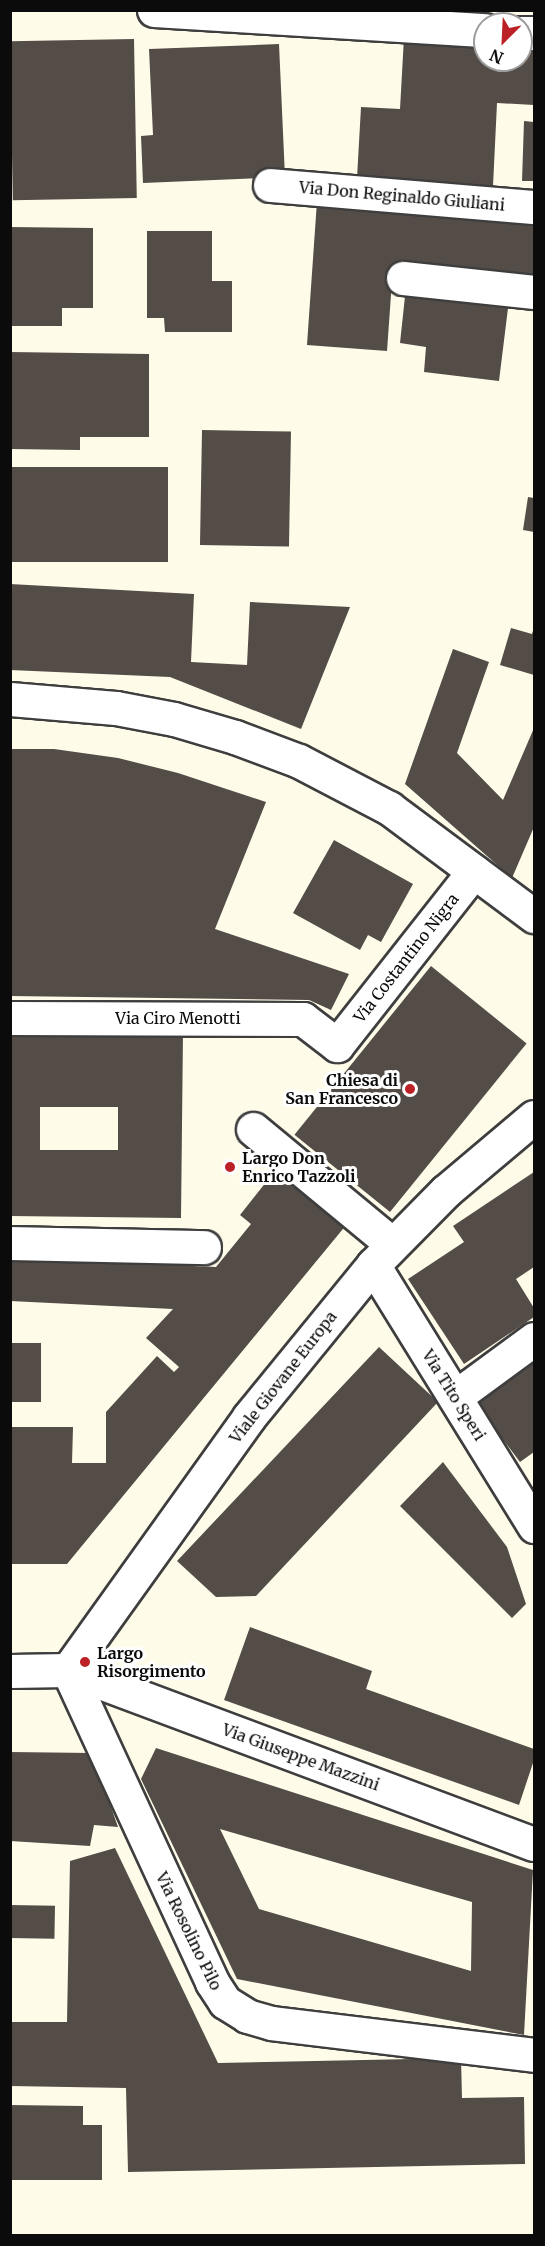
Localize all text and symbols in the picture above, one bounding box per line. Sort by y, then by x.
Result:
north arrow [473,12,533,72]
text: N [487,45,506,68]
street label: Via Don Reginaldo Giuliani [298,177,506,215]
street label: Via Costantino Nigra [350,890,462,1026]
street label: Via Ciro Menotti [115,1008,241,1028]
place label: Chiesa di San Francesco [285,1070,398,1108]
marker: Chiesa di San Francesco [403,1082,417,1096]
place label: Largo Don Enrico Tazzoli [242,1148,355,1186]
marker: Largo Don Enrico Tazzoli [223,1160,237,1174]
street label: Viale Giovane Europa [225,1307,341,1447]
street label: Via Tito Speri [418,1346,490,1444]
place label: Largo Risorgimento [97,1643,206,1681]
marker: Largo Risorgimento [78,1655,92,1669]
street label: Via Giuseppe Mazzini [220,1720,382,1794]
street label: Via Rosolino Pilo [152,1869,226,1993]

